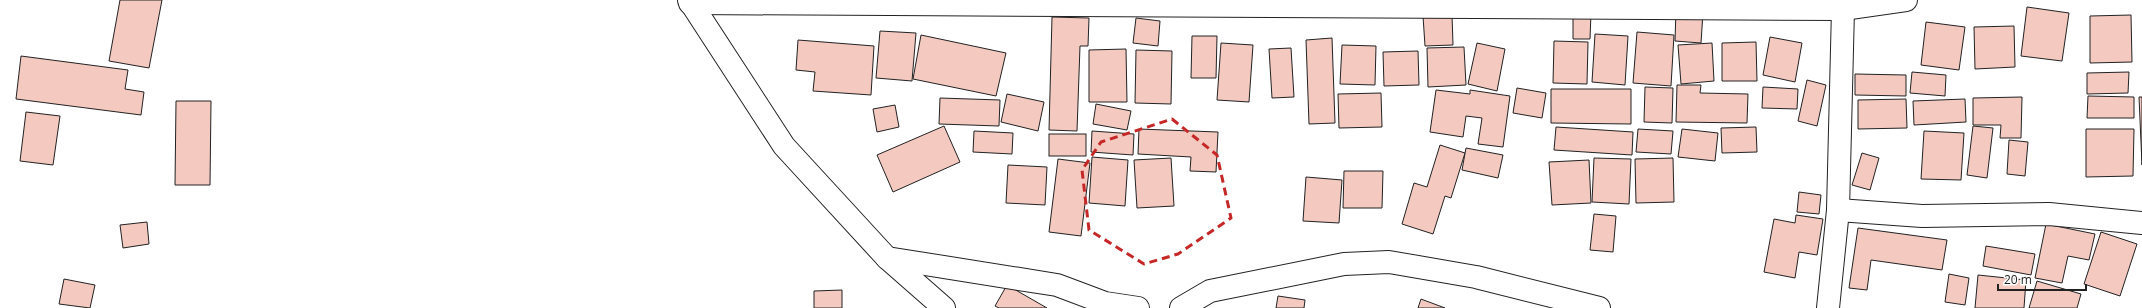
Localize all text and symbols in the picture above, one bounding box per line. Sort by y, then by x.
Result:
scale bar [1998,266,2086,292]
text: 20 m [2004,271,2032,288]

